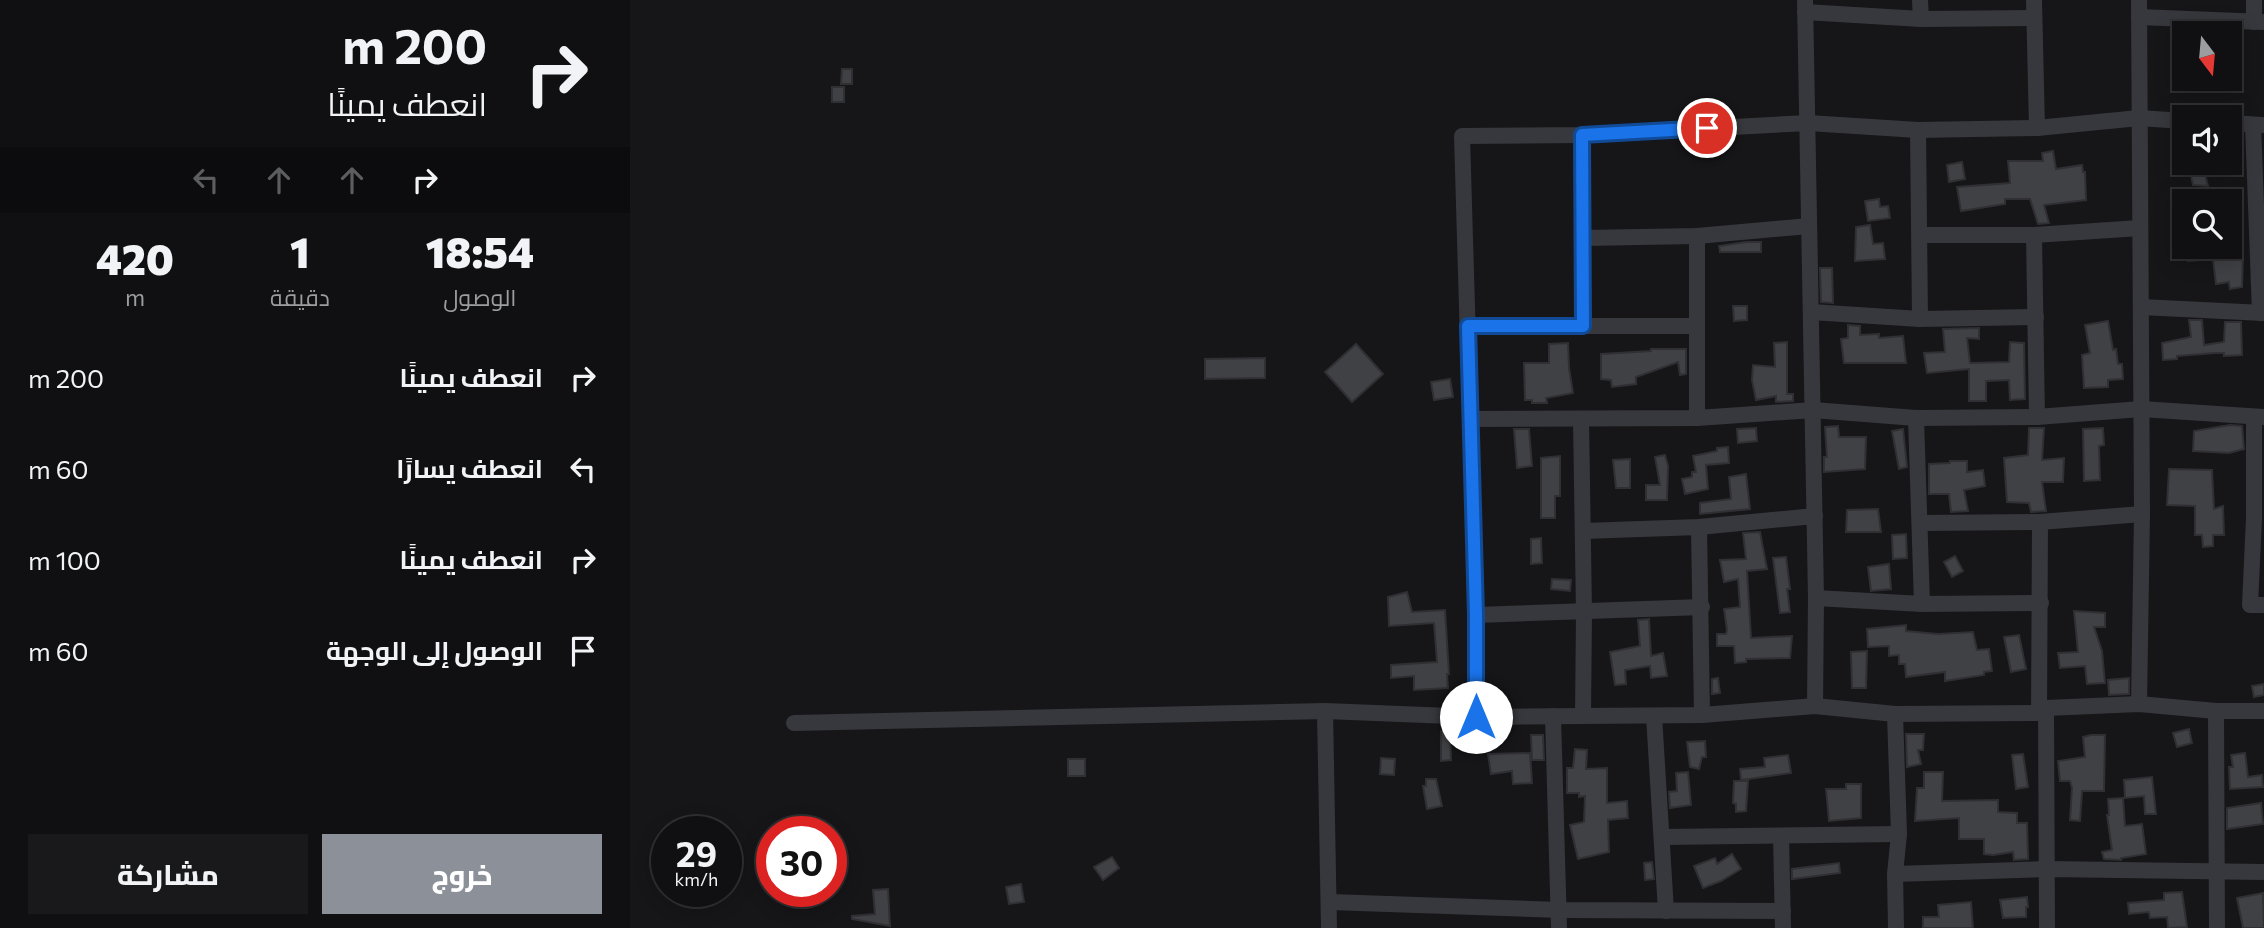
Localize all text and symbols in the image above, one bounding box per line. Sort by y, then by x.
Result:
text: 200 m [342,14,487,74]
north arrow [2172,21,2242,91]
map controls [2172,21,2242,259]
icon: right [511,28,602,119]
text: انعطف يمينًا [327,83,487,123]
pin [1677,98,1737,158]
button: sound [2172,105,2242,175]
icon: arrive [1688,109,1726,147]
icon: left [187,161,225,199]
icon: ahead [260,161,298,199]
icon: ahead [333,161,371,199]
icon: right [406,161,444,199]
button: search [2172,189,2242,259]
text: 1 [290,225,310,277]
text: 18:54 [426,225,534,277]
text: 420 [96,232,174,284]
text: m [125,283,145,311]
text: دقيقة [270,283,330,311]
text: الوصول [443,283,517,311]
icon: right [564,359,602,397]
text: انعطف يمينًا [399,361,543,392]
text: 200 m [28,362,104,393]
icon: left [564,450,602,488]
text: انعطف يسارًا [396,452,543,483]
text: 60 m [28,453,88,484]
icon: right [564,541,602,579]
text: انعطف يمينًا [399,543,543,574]
text: 100 m [28,544,101,575]
icon: arrive [564,632,602,670]
text: الوصول إلى الوجهة [326,634,543,665]
text: 60 m [28,635,88,666]
position arrow [1439,680,1513,754]
speed limit sign: 30 [756,816,847,907]
text: 29 [676,831,717,874]
button: مشاركة [28,834,308,914]
button: خروج [322,834,602,914]
text: km/h [675,868,718,890]

